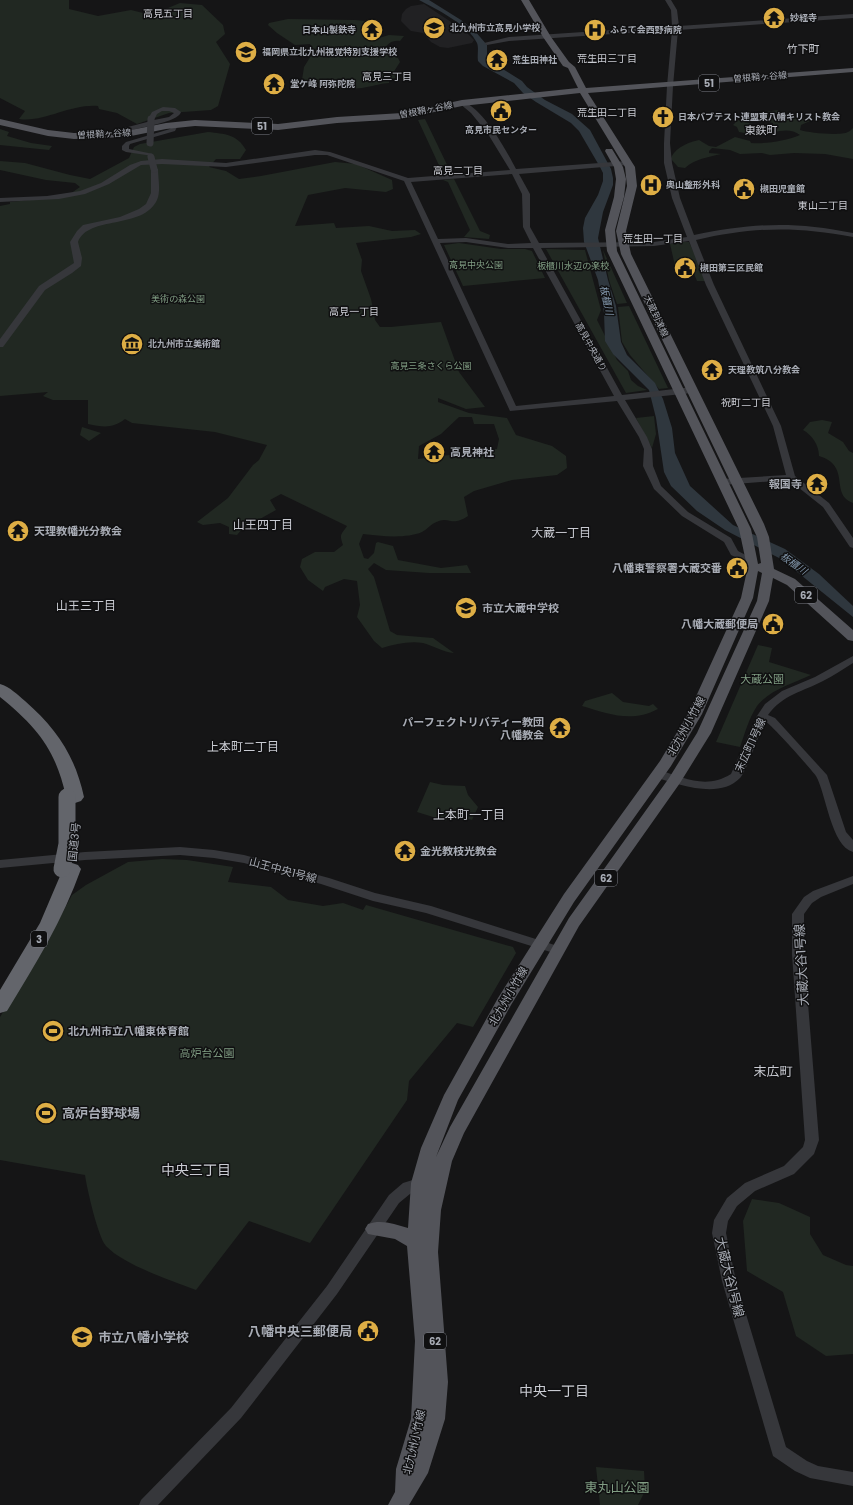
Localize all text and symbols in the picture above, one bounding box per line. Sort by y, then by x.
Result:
temple icon: 妙経寺 [761,5,787,31]
district label: 高見五丁目 [143,6,193,21]
place label: 妙経寺 [790,12,817,24]
school or university icon: 北九州市立高見小学校 [421,15,447,41]
temple icon: 日本山製鉄寺 [359,17,385,43]
hospital icon: ふらて会西野病院 [582,17,608,43]
place label: 北九州市立高見小学校 [450,22,541,34]
place label: 日本山製鉄寺 [302,24,356,36]
place label: ふらて会西野病院 [610,24,682,36]
school or university icon: 福岡県立北九州視覚特別支援学校 [233,39,259,65]
district label: 竹下町 [787,41,820,57]
place label: 福岡県立北九州視覚特別支援学校 [262,46,398,58]
temple icon: 荒生田神社 [484,47,510,73]
district label: 荒生田三丁目 [577,51,637,66]
place label: 荒生田神社 [512,54,557,66]
district label: 高見三丁目 [362,69,412,84]
street label: 曽根鞘ヶ谷線 [733,69,788,85]
temple icon: 堂ケ峰 阿弥陀院 [261,71,287,97]
road number: 51 [699,75,719,91]
place label: 堂ケ峰 阿弥陀院 [290,78,355,90]
public building icon: 高見市民センター [488,98,514,124]
street label: 曽根鞘ヶ谷線 [398,99,455,121]
church icon: 日本バブテスト連盟東八幡キリスト教会 [650,104,676,130]
district label: 荒生田二丁目 [577,105,637,120]
place label: 日本バブテスト連盟東八幡キリスト教会 [678,111,840,123]
road number: 51 [252,118,272,134]
district label: 東鉄町 [745,122,778,138]
place label: 高見市民センター [465,124,537,136]
street label: 曽根鞘ヶ谷線 [77,127,132,141]
district label: 高見二丁目 [433,163,483,178]
hospital icon: 奥山整形外科 [638,172,664,198]
public building icon: 槻田児童館 [731,176,757,202]
place label: 奥山整形外科 [666,179,720,191]
place label: 槻田児童館 [760,183,805,195]
district label: 東山二丁目 [798,198,848,213]
district label: 荒生田一丁目 [623,231,683,246]
public building icon: 槻田第三区民館 [672,255,698,281]
park label: 高見中央公園 [449,259,503,271]
park label: 板櫃川水辺の楽校 [537,260,609,272]
place label: 槻田第三区民館 [700,262,763,274]
water label: 板櫃川 [596,284,617,317]
park label: 美術の森公園 [151,293,205,305]
street label: 大蔵到津線 [641,293,671,340]
district label: 高見一丁目 [329,304,379,319]
street label: 高見中央通り [573,320,609,374]
museum icon: 北九州市立美術館 [119,331,145,357]
place label: 北九州市立美術館 [148,338,220,350]
temple icon: 天理教筑八分教会 [699,357,725,383]
park label: 高見三条さくら公園 [390,360,472,372]
place label: 天理教筑八分教会 [728,364,800,376]
district label: 祝町二丁目 [721,395,771,410]
temple icon: 高見神社 [421,439,447,465]
place label: 高見神社 [450,444,494,460]
temple icon: 報国寺 [804,471,830,497]
place label: 報国寺 [769,476,802,492]
district label: 山王四丁目 [233,516,293,533]
temple icon: 天理教幡光分教会 [5,518,31,544]
place label: 天理教幡光分教会 [34,523,122,539]
district label: 大蔵一丁目 [531,524,591,541]
water label: 板櫃川 [777,549,811,579]
public building icon: 八幡東警察署大蔵交番 [724,555,750,581]
place label: 八幡東警察署大蔵交番 [612,560,722,576]
road number: 62 [795,587,817,603]
school or university icon: 市立大蔵中学校 [453,595,479,621]
district label: 山王三丁目 [56,597,116,614]
place label: 市立大蔵中学校 [482,600,559,616]
public building icon: 八幡大蔵郵便局 [760,611,786,637]
place label: 八幡大蔵郵便局 [681,616,758,632]
park label: 大蔵公園 [740,671,784,687]
street label: 北九州小竹線 [663,693,709,759]
place label: パーフェクトリバティー教団 八幡教会 [402,714,544,743]
temple icon: パーフェクトリバティー教団 八幡教会 [547,715,573,741]
street label: 末広町1号線 [730,715,770,775]
district label: 上本町二丁目 [207,738,279,755]
district label: 上本町一丁目 [433,806,505,823]
street label: 国道3号 [64,822,84,862]
temple icon: 金光教枝光教会 [392,838,418,864]
place label: 金光教枝光教会 [420,843,497,859]
street label: 山王中央1号線 [247,853,319,887]
road number: 62 [595,870,617,886]
street label: 大蔵大谷1号線 [790,923,813,1007]
road number: 3 [31,931,47,947]
street label: 北九州小竹線 [485,963,531,1029]
sports icon: 北九州市立八幡東体育館 [40,1018,66,1044]
place label: 北九州市立八幡東体育館 [68,1023,189,1039]
park label: 高炉台公園 [180,1045,235,1061]
district label: 末広町 [753,1062,793,1081]
sports icon: 高炉台野球場 [33,1100,59,1126]
place label: 高炉台野球場 [62,1104,140,1123]
district label: 中央三丁目 [161,1160,231,1180]
street label: 大蔵大谷1号線 [710,1235,749,1319]
public building icon: 八幡中央三郵便局 [355,1318,381,1344]
place label: 八幡中央三郵便局 [248,1322,352,1341]
school or university icon: 市立八幡小学校 [69,1324,95,1350]
place label: 市立八幡小学校 [98,1328,189,1347]
road number: 62 [424,1333,446,1349]
district label: 中央一丁目 [519,1381,589,1401]
street label: 北九州小竹線 [399,1408,429,1476]
park label: 東丸山公園 [584,1478,650,1497]

